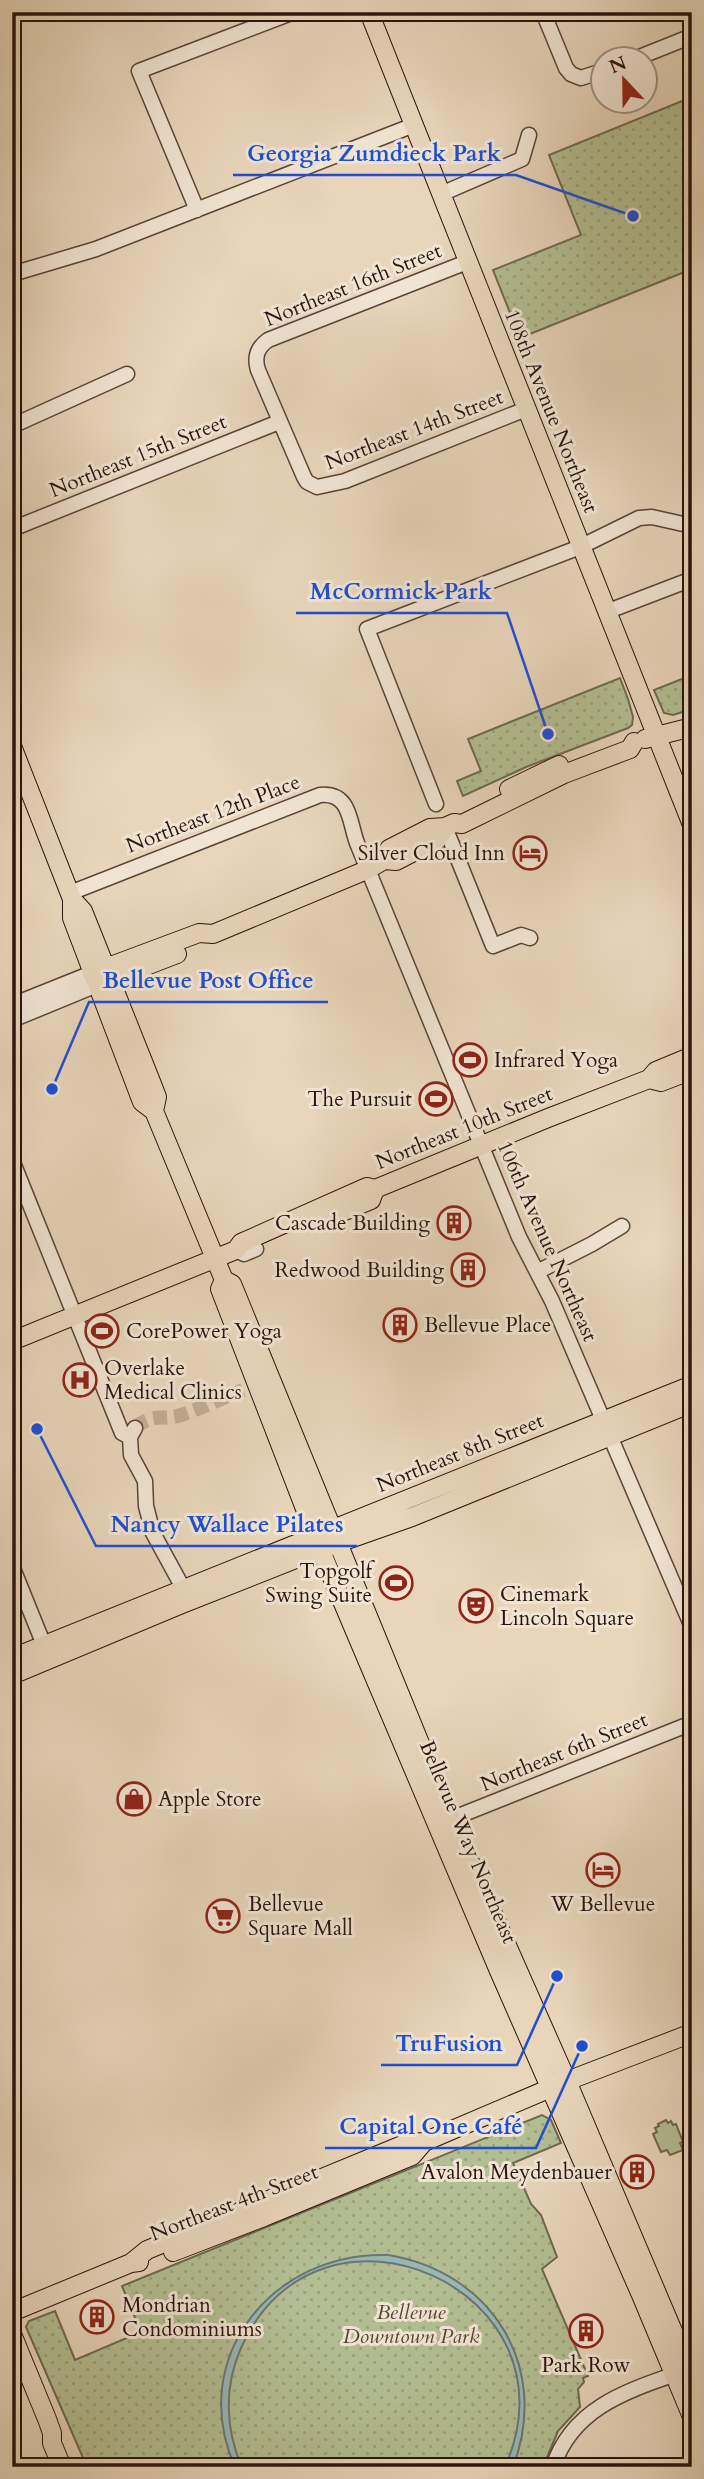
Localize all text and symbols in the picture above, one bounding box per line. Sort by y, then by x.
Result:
north arrow [588,46,658,116]
text: N [605,50,631,80]
callout: Georgia Zumdieck Park [233,131,516,175]
text: Georgia Zumdieck Park [247,138,502,169]
street label: Northeast 16th Street [260,236,446,334]
street label: 108th Avenue Northeast [497,305,605,517]
street label: Northeast 14th Street [321,382,508,477]
street label: Northeast 15th Street [45,407,231,505]
callout: McCormick Park [296,569,507,613]
text: McCormick Park [310,576,493,607]
street label: Northeast 12th Place [122,767,304,861]
hotel icon: Silver Cloud Inn [511,834,549,872]
place label: Silver Cloud Inn [358,839,505,868]
callout: Bellevue Post Office [89,958,328,1002]
text: Bellevue Post Office [102,965,314,996]
sports icon: Infrared Yoga [451,1041,489,1079]
place label: Infrared Yoga [494,1046,618,1075]
street label: Northeast 10th Street [371,1079,557,1177]
sports icon: The Pursuit [417,1080,455,1118]
place label: The Pursuit [307,1085,412,1114]
street label: 106th Avenue Northeast [490,1136,605,1346]
building icon: Cascade Building [435,1204,473,1242]
place label: Cascade Building [275,1209,430,1238]
building icon: Redwood Building [449,1251,487,1289]
place label: Redwood Building [275,1256,444,1285]
building icon: Bellevue Place [381,1306,419,1344]
place label: Bellevue Place [424,1311,551,1340]
sports icon: CorePower Yoga [83,1312,121,1350]
place label: CorePower Yoga [126,1317,282,1346]
place label: Overlake Medical Clinics [104,1354,242,1407]
hospital icon: Overlake Medical Clinics [61,1361,99,1399]
street label: Northeast 8th Street [372,1406,548,1500]
callout: Nancy Wallace Pilates [96,1502,357,1546]
text: Nancy Wallace Pilates [111,1509,343,1540]
place label: Topgolf Swing Suite [265,1557,376,1610]
sports icon: Topgolf Swing Suite [377,1564,415,1602]
place label: Cinemark Lincoln Square [500,1580,634,1633]
theatre icon: Cinemark Lincoln Square [457,1587,495,1625]
street label: Northeast 6th Street [476,1705,652,1799]
street label: Bellevue Way Northeast [412,1736,524,1948]
shop icon: Apple Store [115,1780,153,1818]
place label: Apple Store [158,1785,262,1814]
hotel icon: W Bellevue [584,1851,622,1889]
place label: Bellevue Square Mall [248,1890,353,1943]
place label: W Bellevue [550,1890,655,1919]
supermarket icon: Bellevue Square Mall [204,1897,242,1935]
callout: TruFusion [381,2021,517,2065]
text: TruFusion [395,2028,503,2059]
callout: Capital One Café [325,2104,536,2148]
text: Capital One Café [339,2111,523,2142]
building icon: Avalon Meydenbauer [618,2153,656,2191]
street label: Northeast 4th Street [146,2157,323,2248]
place label: Avalon Meydenbauer [421,2158,612,2187]
place label: Mondrian Condominiums [122,2291,262,2344]
building icon: Mondrian Condominiums [78,2298,116,2336]
park label: Bellevue Downtown Park [343,2298,480,2351]
building icon: Park Row [567,2312,605,2350]
place label: Park Row [542,2351,631,2380]

